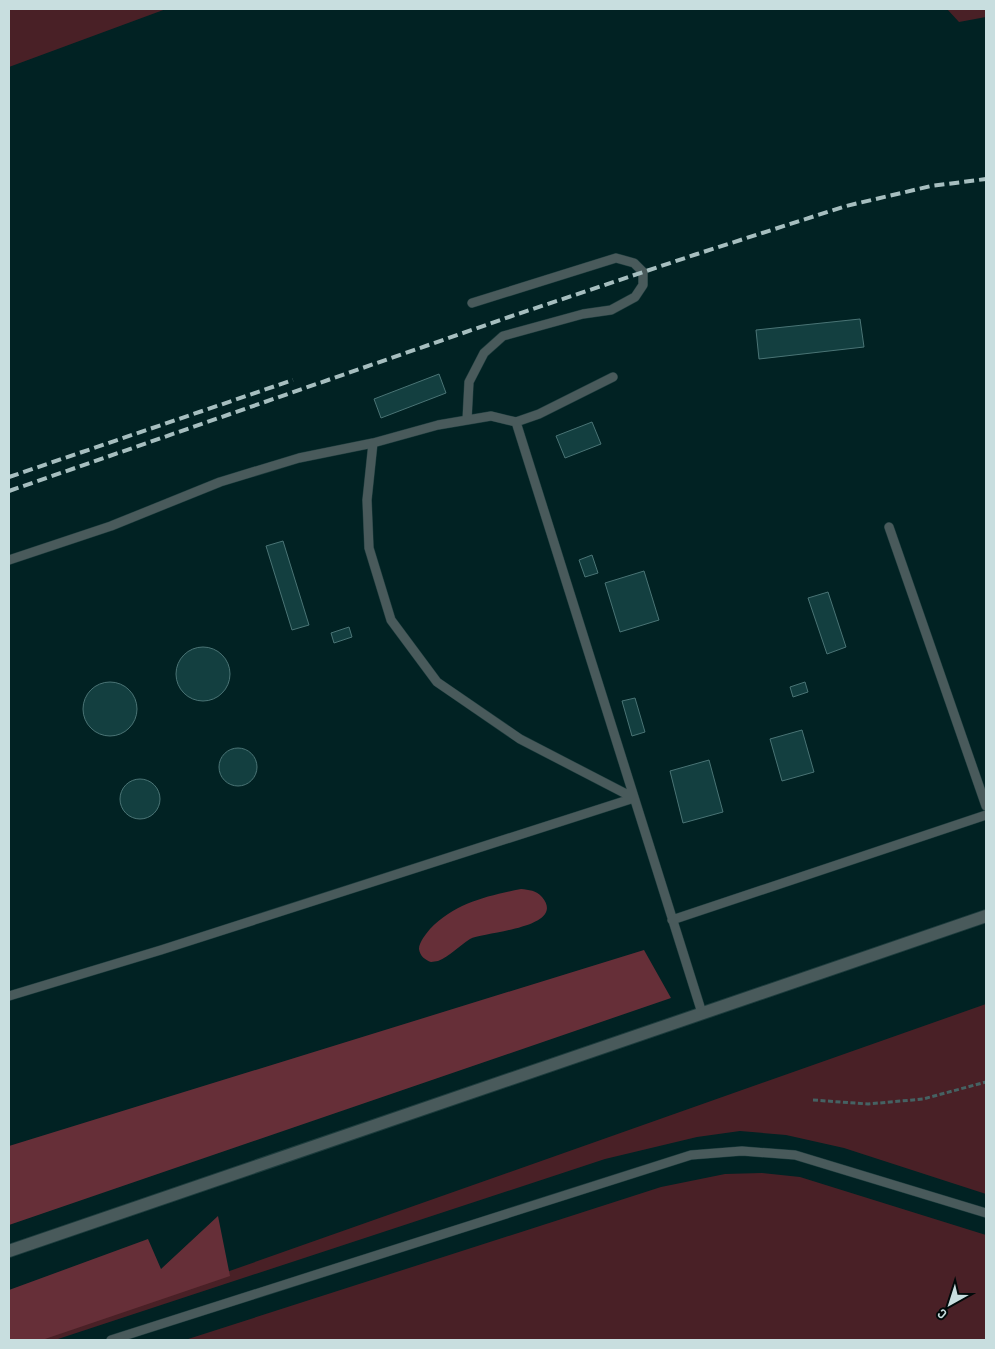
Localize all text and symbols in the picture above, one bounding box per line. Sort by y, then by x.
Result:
north arrow [925,1279,975,1329]
text: С [934,1305,950,1323]

